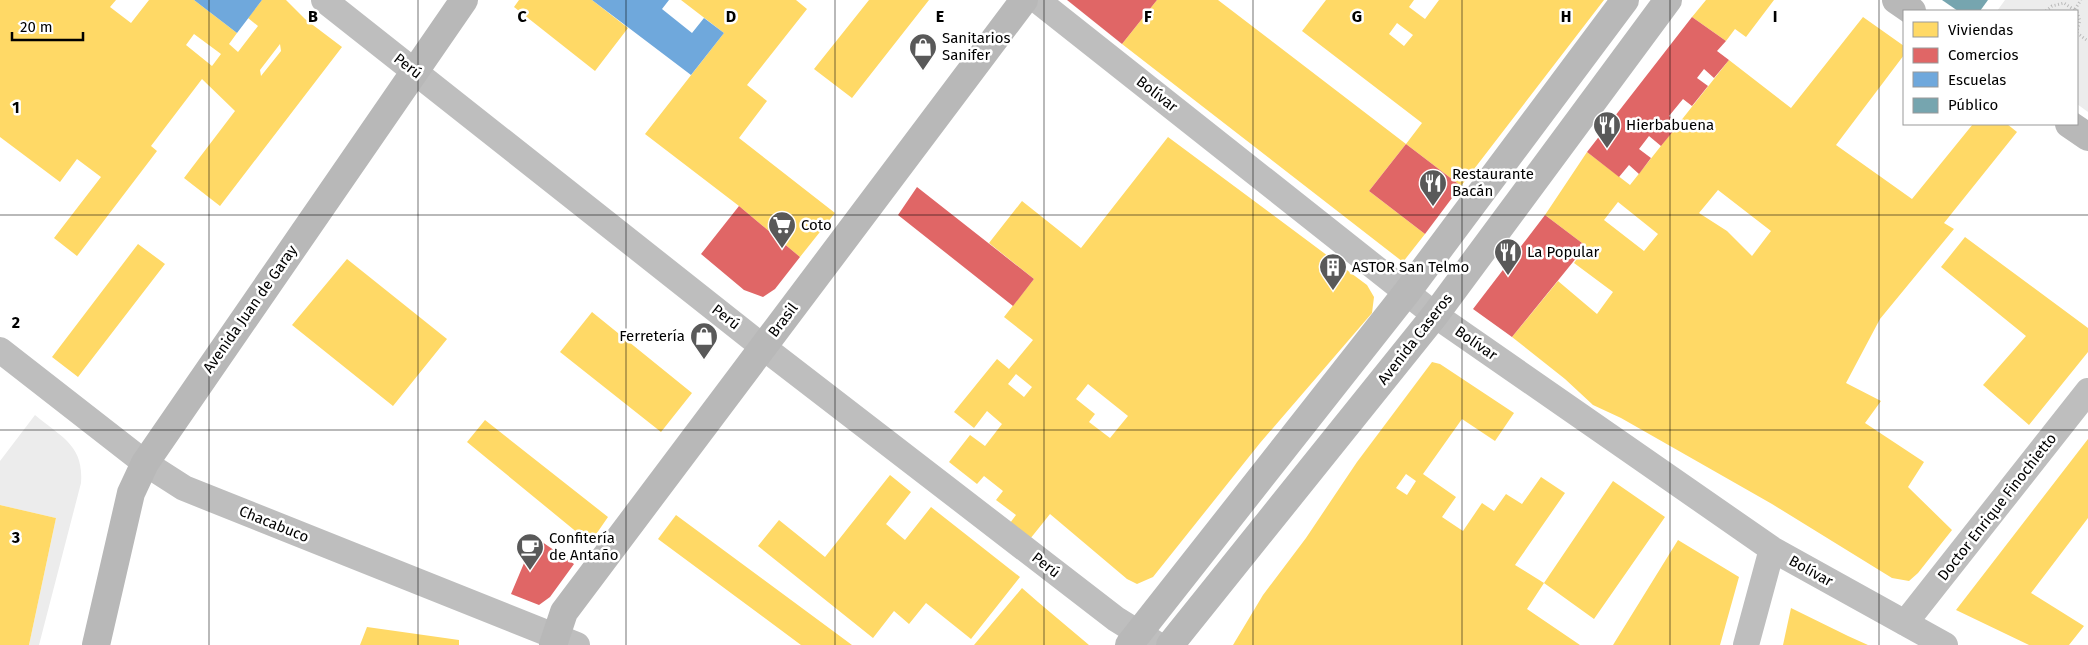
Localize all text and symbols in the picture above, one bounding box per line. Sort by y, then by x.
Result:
text: B [308,7,318,26]
text: C [517,7,527,26]
text: D [726,7,736,26]
text: E [936,7,944,26]
text: F [1144,7,1152,26]
text: G [1352,7,1362,26]
text: H [1561,7,1571,26]
text: I [1773,7,1777,26]
scale bar [12,10,84,42]
legend [1903,10,2078,125]
text: 20 m [20,18,53,36]
text: Viviendas [1948,21,2013,39]
place label: Sanitarios Sanifer [942,29,1011,64]
shop icon: Sanitarios Sanifer [908,32,938,71]
text: Comercios [1948,46,2018,64]
street label: Perú [390,49,426,83]
text: Escuelas [1948,71,2006,89]
street label: Bolívar [1133,72,1181,116]
text: Público [1948,96,1998,114]
text: 1 [12,98,20,117]
restaurant icon: Hierbabuena [1592,110,1622,149]
place label: Hierbabuena [1626,116,1714,134]
place label: Restaurante Bacán [1452,165,1534,200]
restaurant icon: Restaurante Bacán [1418,168,1448,207]
supermarket icon: Coto [767,210,797,249]
place label: Coto [801,216,832,234]
restaurant icon: La Popular [1493,237,1523,276]
street label: Avenida Juan de Garay [199,241,301,376]
place label: La Popular [1527,243,1600,261]
building icon: ASTOR San Telmo [1318,252,1348,291]
place label: ASTOR San Telmo [1352,258,1469,276]
street label: Avenida Caseros [1374,290,1456,388]
street label: Brasil [764,299,802,341]
street label: Perú [708,300,744,334]
text: 2 [12,313,20,332]
shop icon: Ferretería [689,321,719,360]
street label: Bolívar [1451,322,1501,364]
place label: Ferretería [619,327,685,345]
street label: Doctor Enrique Finochietto [1934,430,2060,584]
street label: Chacabuco [236,502,312,546]
text: 3 [11,528,20,547]
place label: Confitería de Antaño [549,529,619,564]
cafe icon: Confitería de Antaño [515,532,545,571]
street label: Perú [1028,548,1064,582]
street label: Bolívar [1786,552,1836,591]

